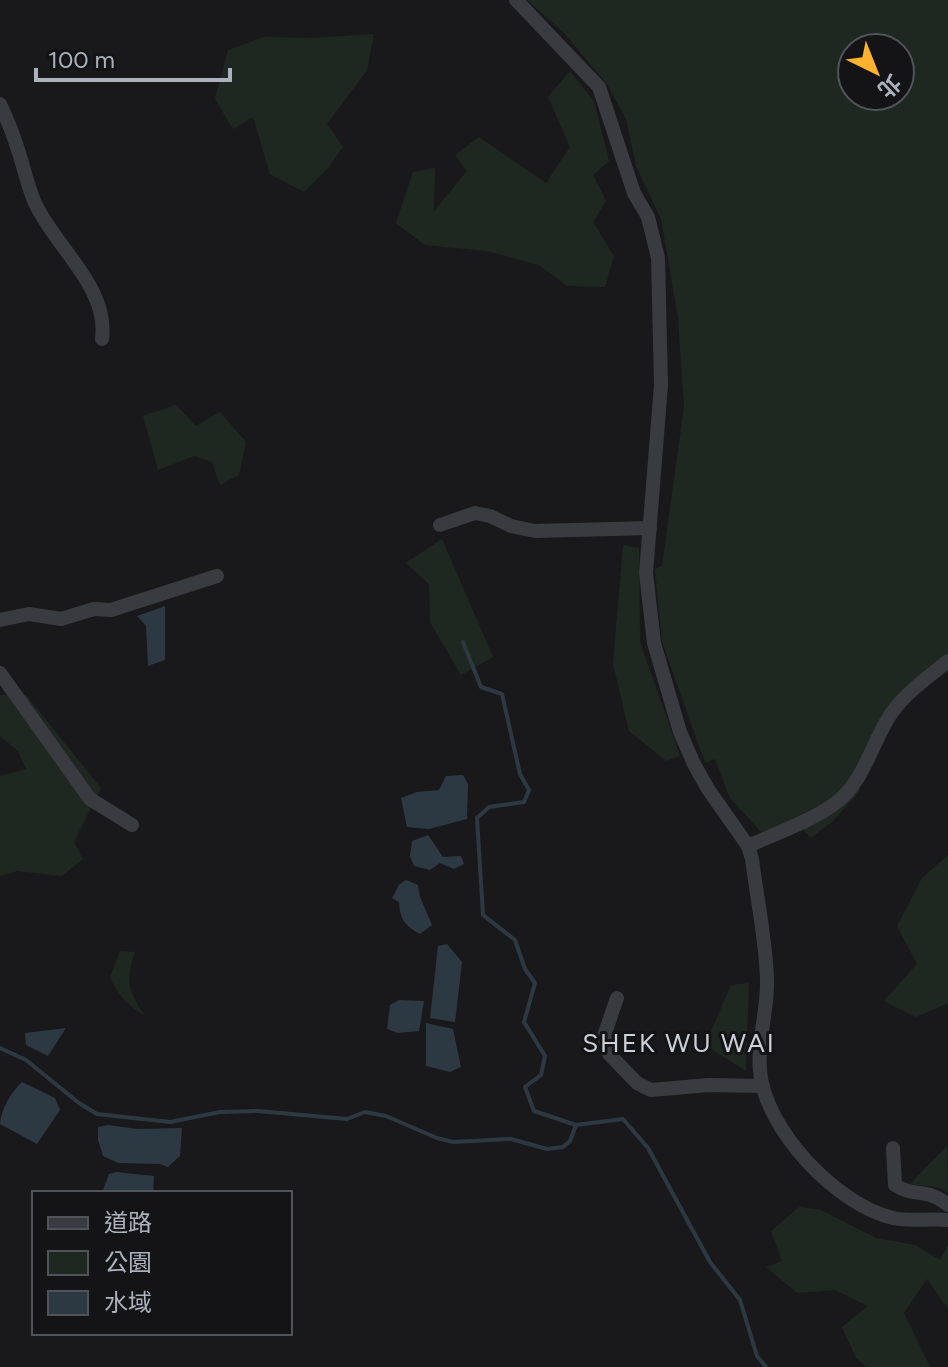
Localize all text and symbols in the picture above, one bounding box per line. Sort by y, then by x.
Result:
scale bar [36,32,230,82]
north arrow [836,32,916,112]
text: 100 m [48,45,115,74]
text: 北 [872,69,907,104]
district label: SHEK WU WAI [582,1027,776,1059]
legend [32,1191,292,1335]
text: 道路 [104,1208,152,1237]
text: 公園 [104,1248,152,1277]
text: 水域 [104,1288,152,1317]

